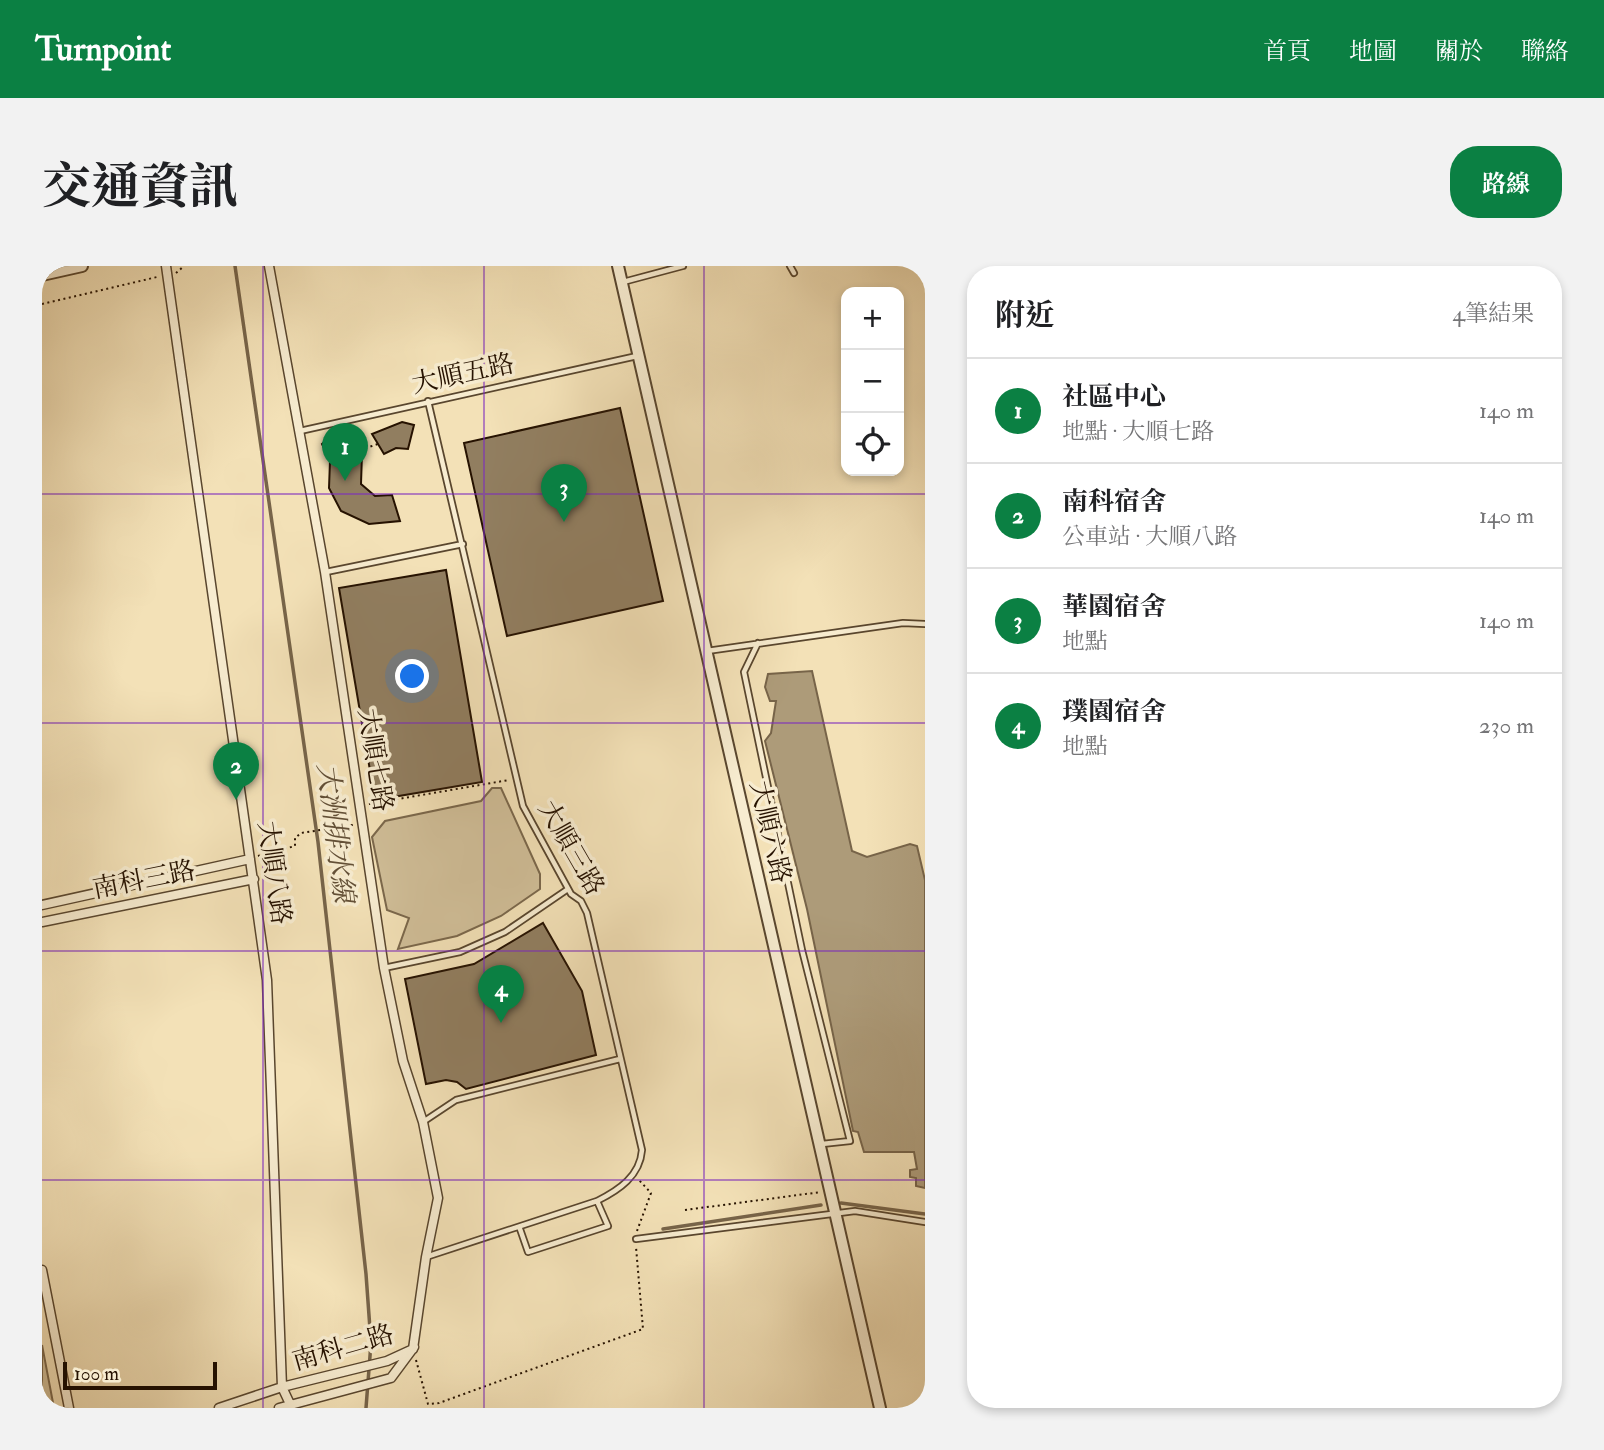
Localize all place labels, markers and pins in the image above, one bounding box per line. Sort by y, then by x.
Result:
pin: 1 [322,423,368,481]
pin: 3 [541,464,587,522]
pin: 2 [213,742,259,800]
pin: 4 [478,965,524,1023]

